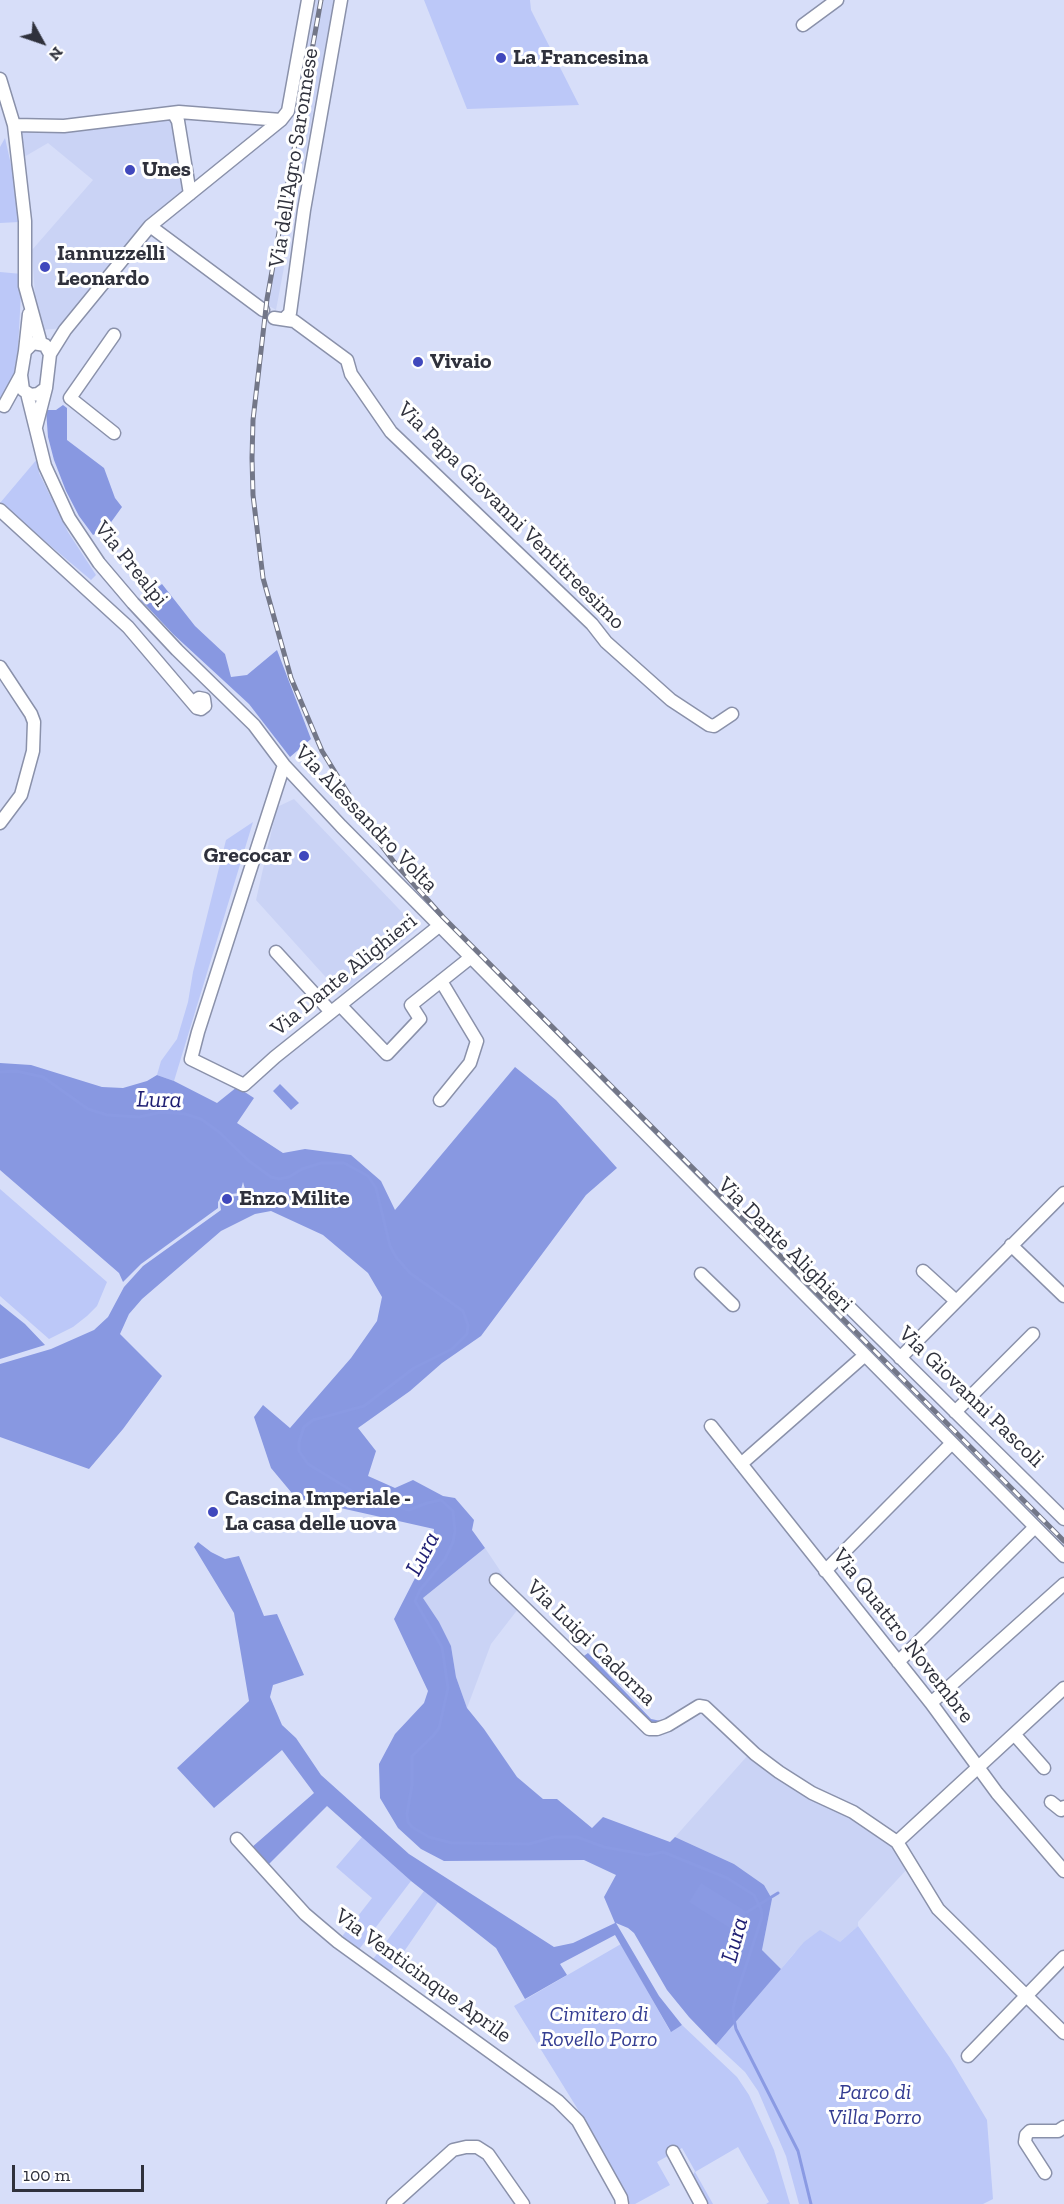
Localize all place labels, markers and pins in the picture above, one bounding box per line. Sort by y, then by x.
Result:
place label: La Francesina [513,45,649,71]
marker: La Francesina [494,51,508,65]
place label: Unes [142,157,191,183]
marker: Unes [123,163,137,177]
place label: Iannuzzelli Leonardo [57,241,165,292]
marker: Iannuzzelli Leonardo [38,260,52,274]
place label: Vivaio [430,349,491,375]
marker: Vivaio [411,355,425,369]
place label: Grecocar [204,843,292,869]
marker: Grecocar [297,849,311,863]
place label: Enzo Milite [239,1186,350,1212]
marker: Enzo Milite [220,1192,234,1206]
place label: Cascina Imperiale - La casa delle uova [225,1486,411,1538]
marker: Cascina Imperiale - La casa delle uova [206,1505,220,1519]

